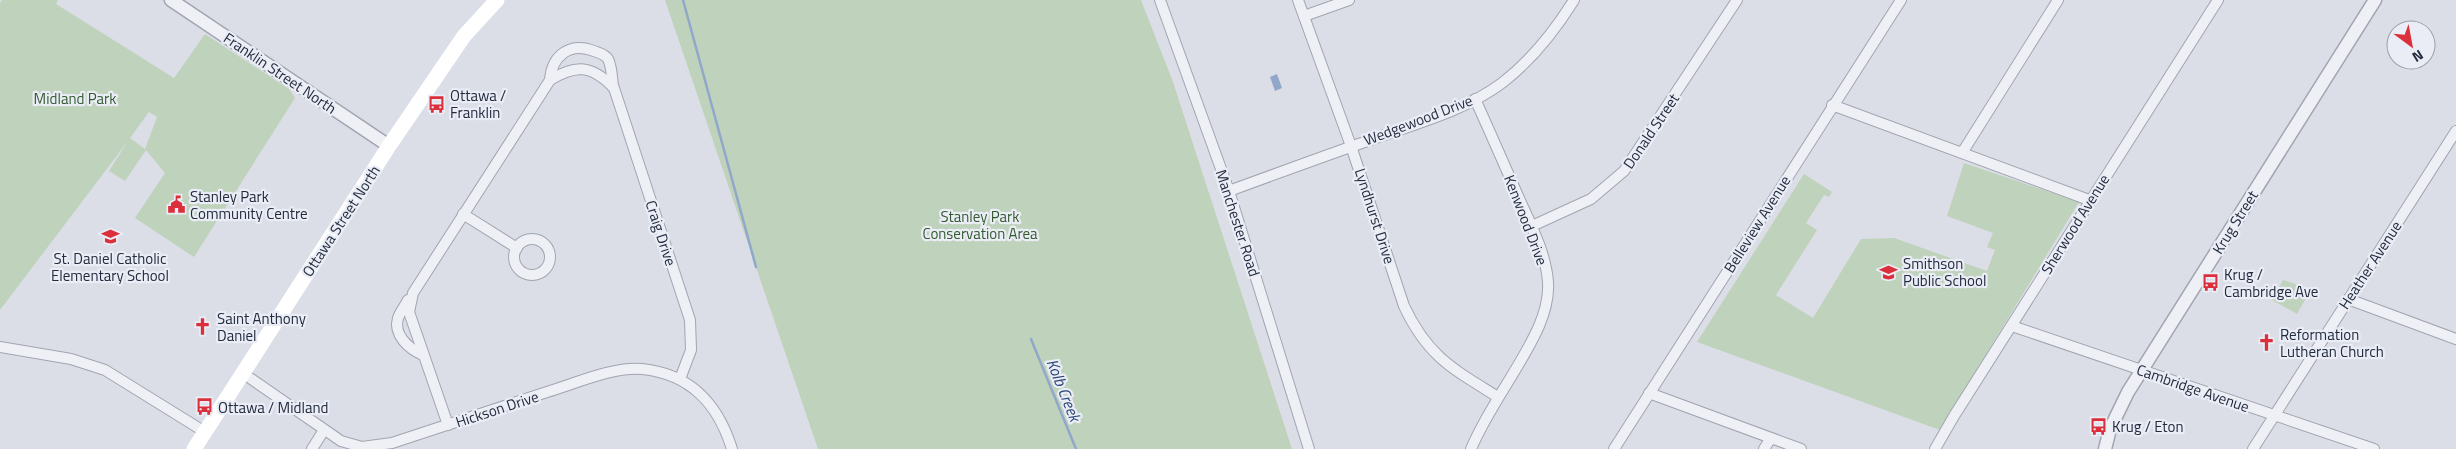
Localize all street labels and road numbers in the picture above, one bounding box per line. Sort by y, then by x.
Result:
street label: Franklin Street North [219,27,341,119]
street label: Donald Street [1617,88,1685,173]
street label: Wedgewood Drive [1360,89,1476,151]
street label: Ottawa Street North [296,161,386,281]
street label: Lyndhurst Drive [1349,165,1401,267]
street label: Manchester Road [1210,167,1266,279]
street label: Sherwood Avenue [2035,169,2115,279]
street label: Kenwood Drive [1498,171,1554,269]
street label: Belleview Avenue [1718,171,1796,277]
street label: Krug Street [2206,185,2264,258]
street label: Craig Drive [640,197,682,269]
street label: Heather Avenue [2333,216,2407,314]
street label: Cambridge Avenue [2133,358,2253,418]
street label: Hickson Drive [452,385,542,433]

